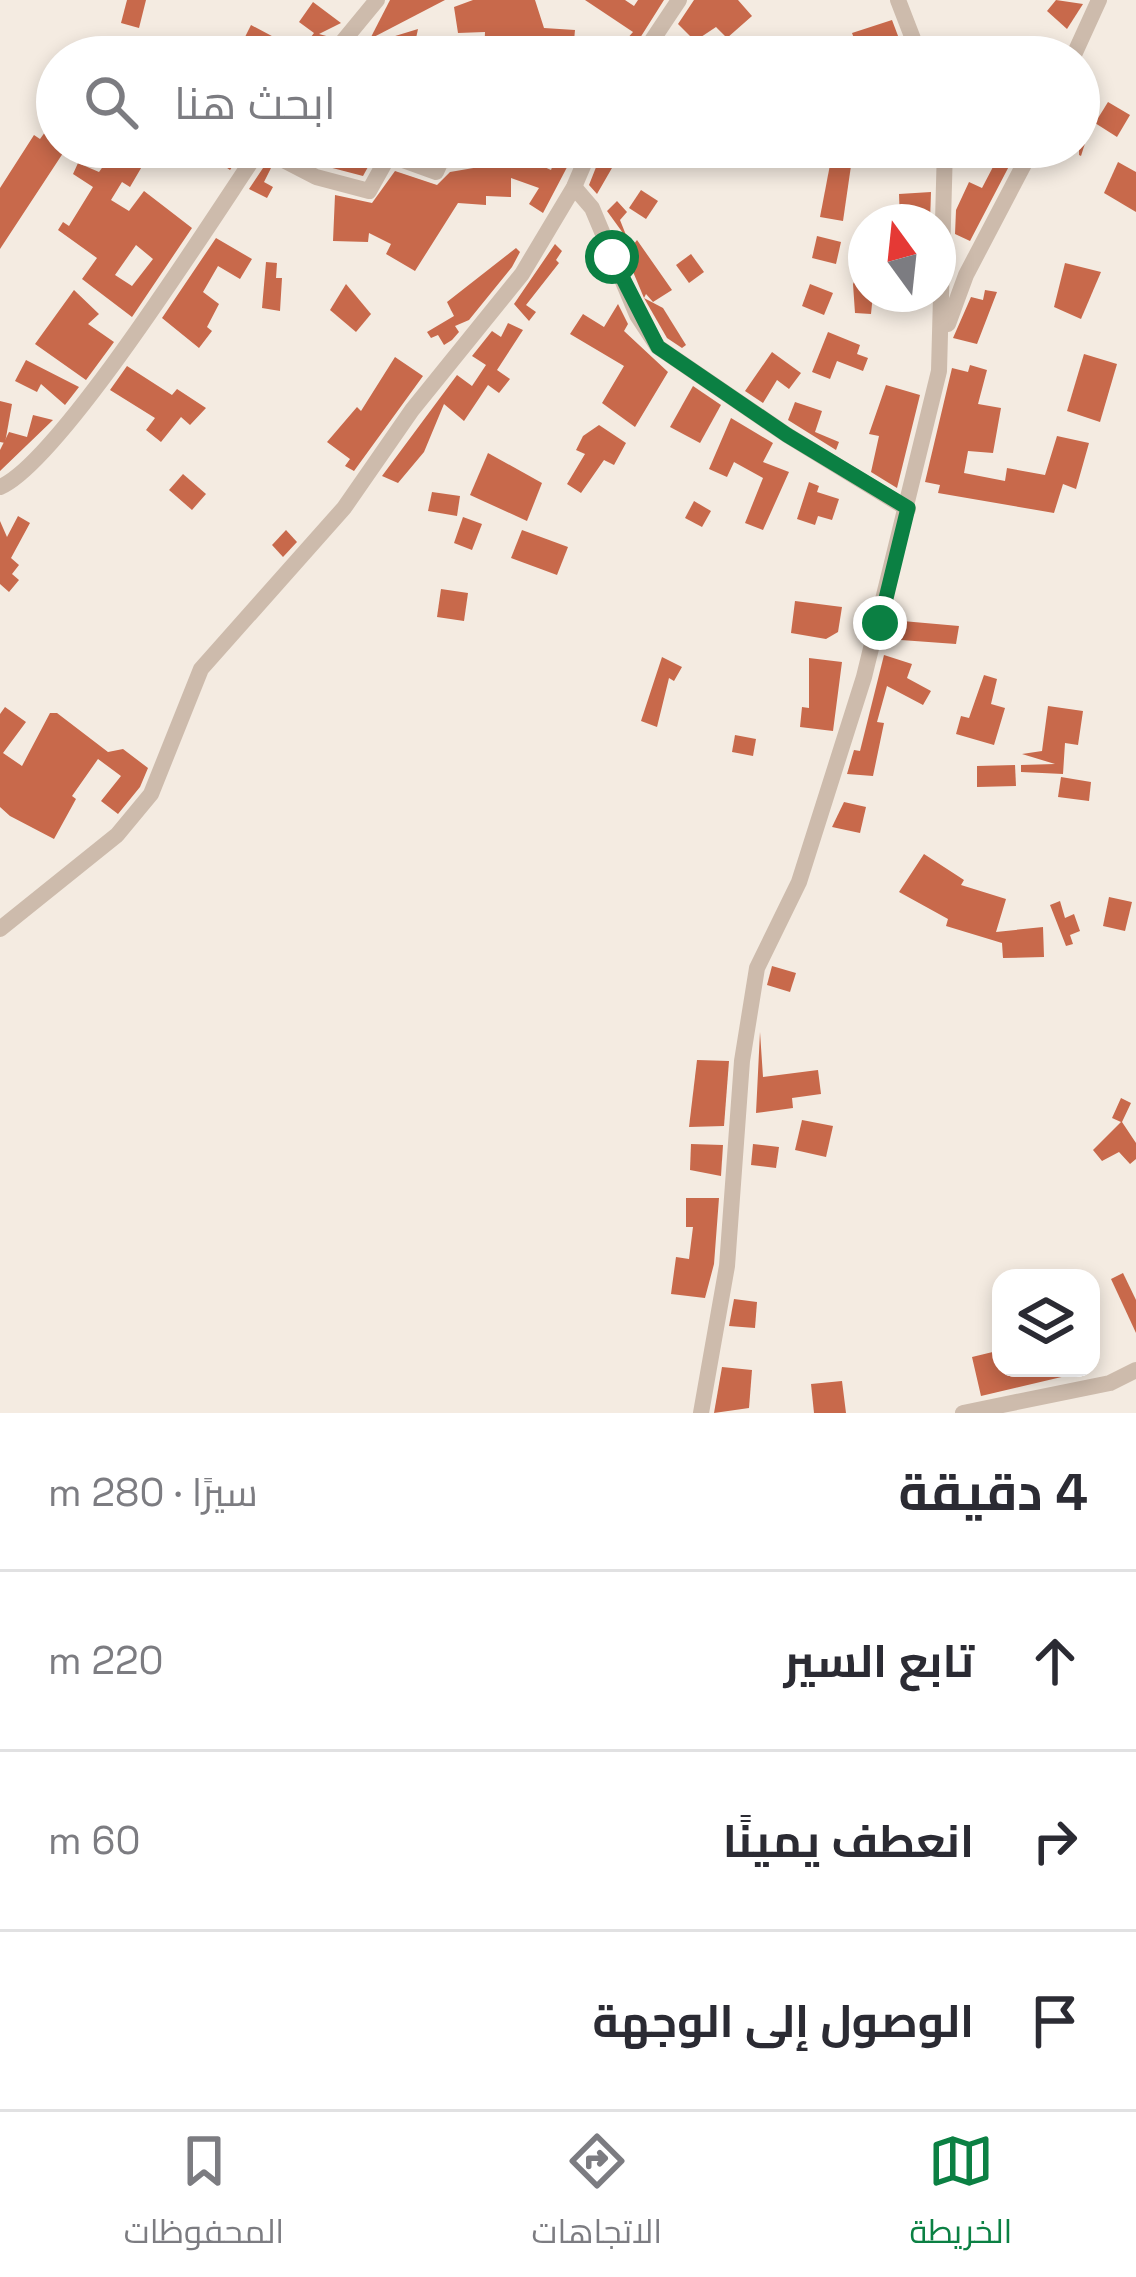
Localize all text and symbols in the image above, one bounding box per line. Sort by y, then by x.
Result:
search box [36,36,1100,168]
icon: search [78,69,144,135]
text: ابحث هنا [174,75,336,132]
north arrow [848,204,956,312]
route start [585,230,639,284]
route end [853,596,907,650]
map controls [992,1269,1100,1377]
button: layers [992,1269,1100,1377]
text: 4 دقيقة [898,1460,1088,1525]
text: سيرًا · 280 m [48,1468,258,1517]
icon: ahead [1022,1628,1088,1694]
text: تابع السير [784,1633,974,1690]
text: 220 m [48,1636,164,1685]
icon: right [1022,1808,1088,1874]
text: انعطف يمينًا [723,1813,974,1870]
text: 60 m [48,1816,140,1865]
icon: arrive [1022,1988,1088,2054]
text: الوصول إلى الوجهة [593,1993,974,2050]
tab: المحفوظات [124,2128,284,2262]
tab: الاتجاهات [532,2128,662,2262]
tab: الخريطة [909,2128,1012,2262]

